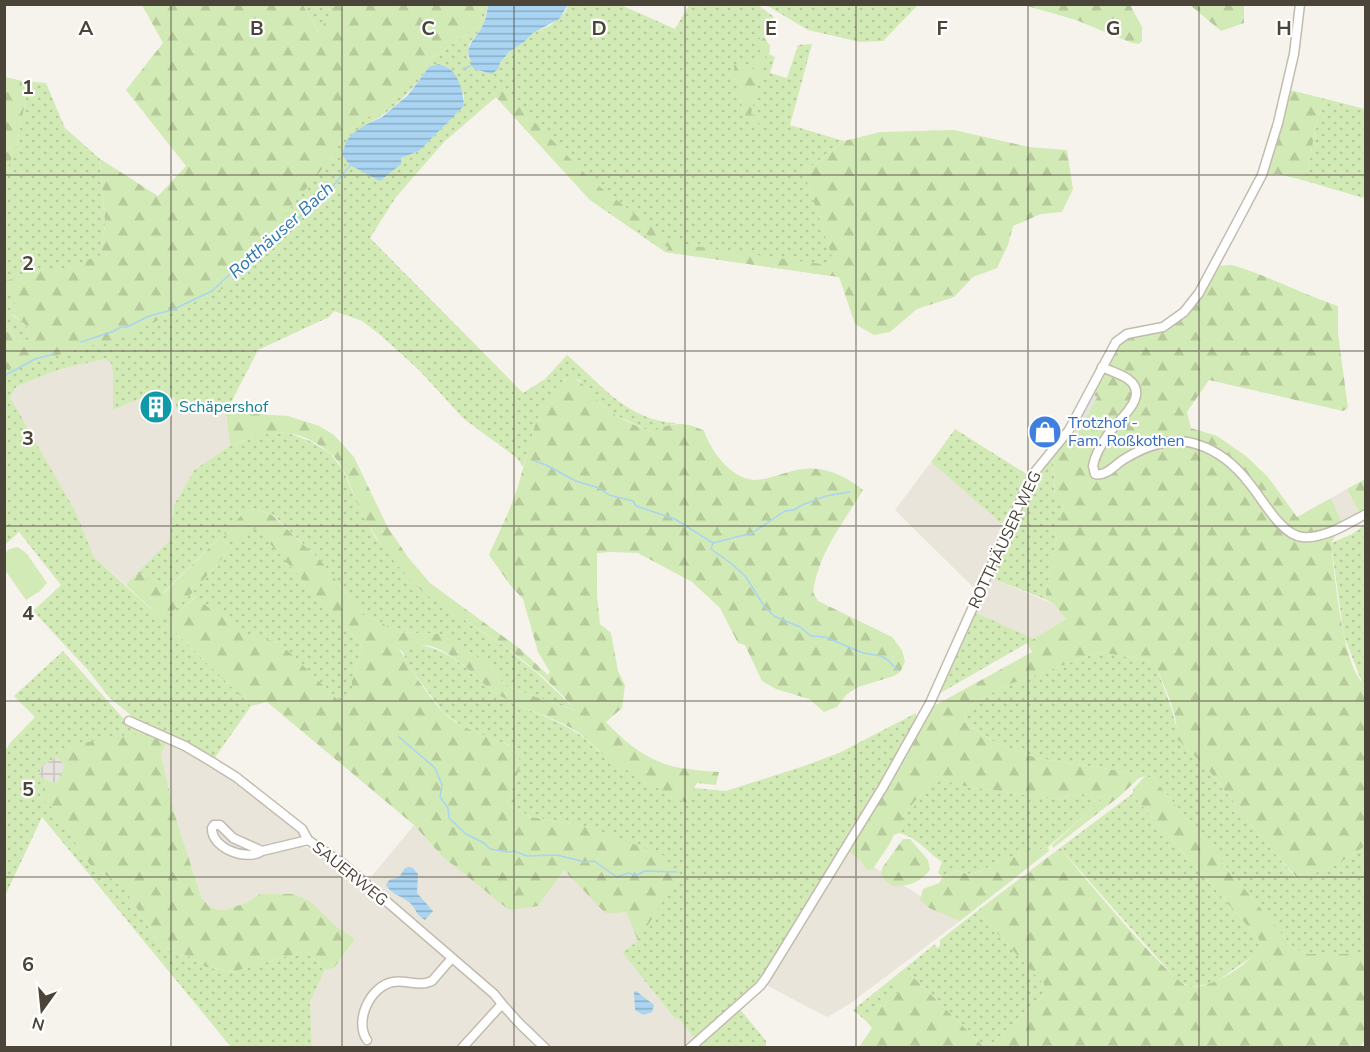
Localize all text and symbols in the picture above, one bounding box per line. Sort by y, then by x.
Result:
text: A [79,15,94,42]
text: B [250,15,264,42]
text: C [421,15,435,42]
text: D [591,15,607,42]
text: E [765,15,777,42]
text: F [936,15,948,42]
text: G [1106,15,1120,42]
text: H [1276,15,1292,42]
text: 1 [22,74,34,101]
water label: Rotthäuser Bach [223,176,339,284]
text: 2 [22,250,34,277]
building icon: Schäpershof [138,389,174,425]
place label: Schäpershof [179,396,269,418]
place label: Trotzhof - Fam. Roßkothen [1068,412,1185,452]
shop icon: Trotzhof - Fam. Roßkothen [1027,414,1063,450]
text: 3 [22,425,34,452]
street label: ROTTHÄUSER WEG [963,468,1047,612]
text: 4 [22,600,34,627]
text: 5 [22,776,34,803]
street label: SAUERWEG [308,837,392,911]
text: 6 [22,951,34,978]
north arrow [12,980,72,1040]
text: N [30,1011,47,1036]

